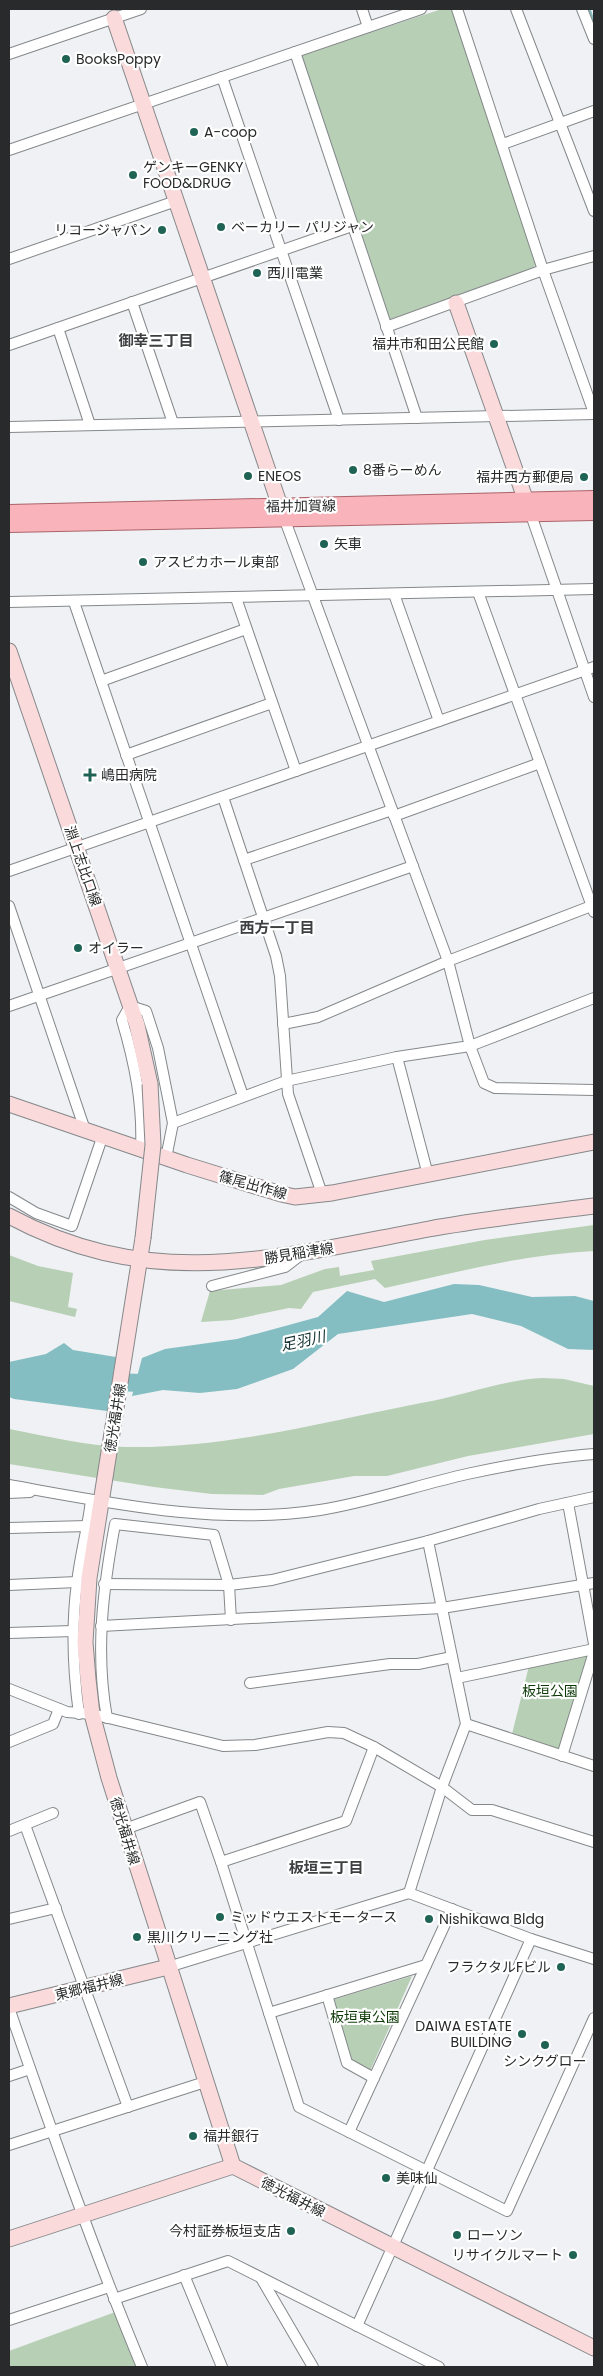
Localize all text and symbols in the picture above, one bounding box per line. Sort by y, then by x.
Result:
place label: BooksPoppy [76,49,161,69]
marker: BooksPoppy [60,53,72,65]
place label: A-coop [204,122,257,142]
marker: A-coop [188,126,200,138]
place label: ゲンキーGENKY FOOD&DRUG [143,157,243,193]
marker: ゲンキーGENKY FOOD&DRUG [127,169,139,181]
place label: ベーカリー パリジャン [231,217,374,237]
place label: リコージャパン [54,220,152,240]
marker: ベーカリー パリジャン [215,221,227,233]
marker: リコージャパン [156,224,168,236]
place label: 西川電業 [267,263,323,283]
marker: 西川電業 [251,267,263,279]
district label: 御幸三丁目 [118,330,194,351]
place label: 福井市和田公民館 [372,334,484,354]
marker: 福井市和田公民館 [488,338,500,350]
place label: 8番らーめん [363,460,442,480]
marker: 8番らーめん [347,464,359,476]
place label: ENEOS [258,466,301,486]
place label: 福井西方郵便局 [476,467,574,487]
marker: ENEOS [242,470,254,482]
marker: 福井西方郵便局 [578,471,590,483]
street label: 福井加賀線 [266,495,336,517]
place label: 矢車 [334,534,362,554]
marker: 矢車 [318,538,330,550]
place label: アスピカホール東部 [153,552,279,572]
marker: アスピカホール東部 [137,556,149,568]
place label: 嶋田病院 [101,765,157,785]
marker: 嶋田病院 [83,768,97,782]
street label: 淵上志比口線 [60,823,106,909]
district label: 西方一丁目 [239,917,315,938]
place label: オイラー [88,938,144,958]
marker: オイラー [72,942,84,954]
street label: 篠尾出作線 [217,1166,289,1204]
street label: 勝見稲津線 [263,1238,335,1268]
water label: 足羽川 [279,1325,329,1355]
street label: 徳光福井線 [100,1382,130,1454]
park label: 板垣公園 [522,1681,578,1701]
street label: 徳光福井線 [105,1795,145,1867]
district label: 板垣三丁目 [288,1857,364,1878]
place label: ミッドウエストモータース [230,1907,397,1927]
place label: Nishikawa Bldg [439,1909,544,1929]
marker: ミッドウエストモータース [214,1911,226,1923]
marker: Nishikawa Bldg [423,1913,435,1925]
place label: 黒川クリーニング社 [147,1927,273,1947]
marker: 黒川クリーニング社 [131,1931,143,1943]
place label: フラクタルFビル [447,1957,551,1977]
marker: フラクタルFビル [555,1961,567,1973]
street label: 東郷福井線 [53,1969,125,2005]
park label: 板垣東公園 [330,2007,400,2027]
place label: DAIWA ESTATE BUILDING [415,2016,512,2052]
marker: DAIWA ESTATE BUILDING [516,2028,528,2040]
marker: シンクグロー [539,2039,551,2051]
place label: シンクグロー [503,2051,587,2071]
place label: 福井銀行 [203,2126,259,2146]
marker: 福井銀行 [187,2130,199,2142]
place label: 美味仙 [396,2168,438,2188]
street label: 徳光福井線 [257,2172,329,2222]
marker: 美味仙 [380,2172,392,2184]
place label: 今村証券板垣支店 [169,2221,281,2241]
marker: 今村証券板垣支店 [285,2225,297,2237]
place label: ローソン [467,2225,523,2245]
marker: ローソン [451,2229,463,2241]
place label: リサイクルマート [452,2245,563,2265]
marker: リサイクルマート [567,2249,579,2261]

